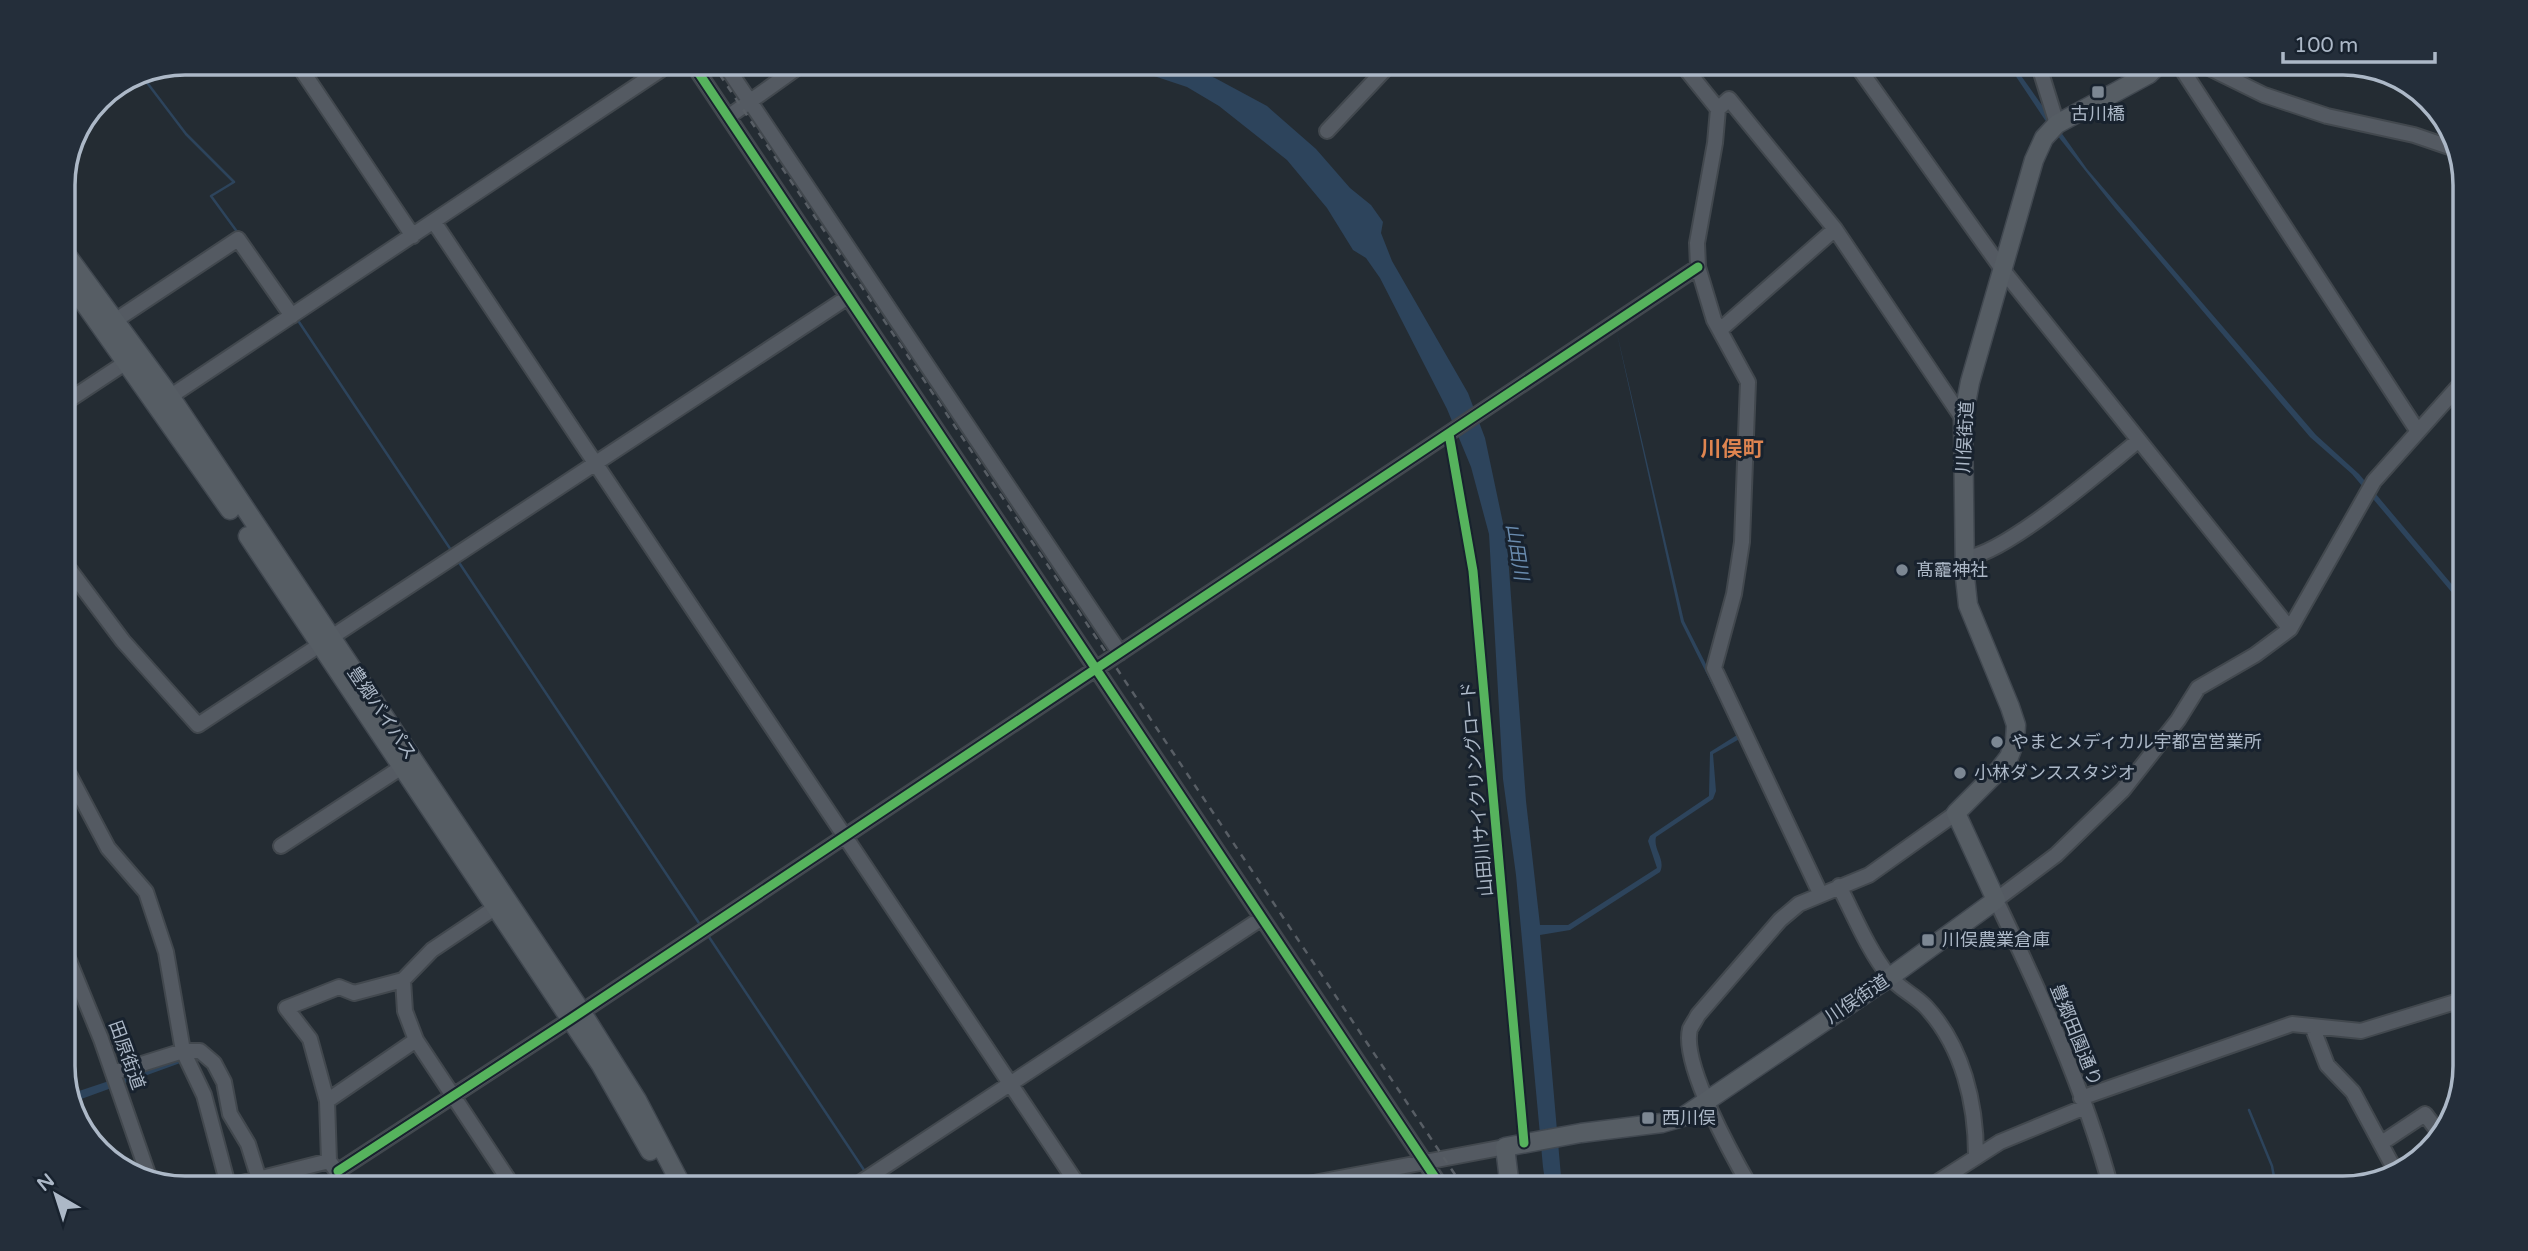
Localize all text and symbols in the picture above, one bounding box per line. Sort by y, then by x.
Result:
scale bar [2283,21,2435,65]
text: 100 m [2294,33,2358,58]
marker: 古川橋 [2090,84,2106,100]
place label: 古川橋 [2071,103,2125,125]
street label: 川俣街道 [1952,400,1978,474]
district label: 川俣町 [1701,437,1764,462]
water label: 山田川 [1502,522,1533,584]
place label: 髙靇神社 [1916,559,1988,581]
marker: 髙靇神社 [1894,562,1910,578]
street label: 豊郷バイパス [343,662,421,764]
street label: 山田川サイクリングロード [1457,681,1497,897]
place label: やまとメディカル宇都宮営業所 [2011,731,2262,753]
marker: やまとメディカル宇都宮営業所 [1989,734,2005,750]
place label: 小林ダンススタジオ [1974,762,2136,784]
marker: 小林ダンススタジオ [1952,765,1968,781]
place label: 川俣農業倉庫 [1942,929,2050,951]
marker: 川俣農業倉庫 [1920,932,1936,948]
street label: 川俣街道 [1821,970,1893,1028]
street label: 豊郷田園通り [2046,981,2106,1089]
street label: 田原街道 [104,1017,150,1093]
place label: 西川俣 [1662,1107,1716,1129]
marker: 西川俣 [1640,1110,1656,1126]
north arrow [21,1160,91,1230]
text: N [33,1169,59,1196]

